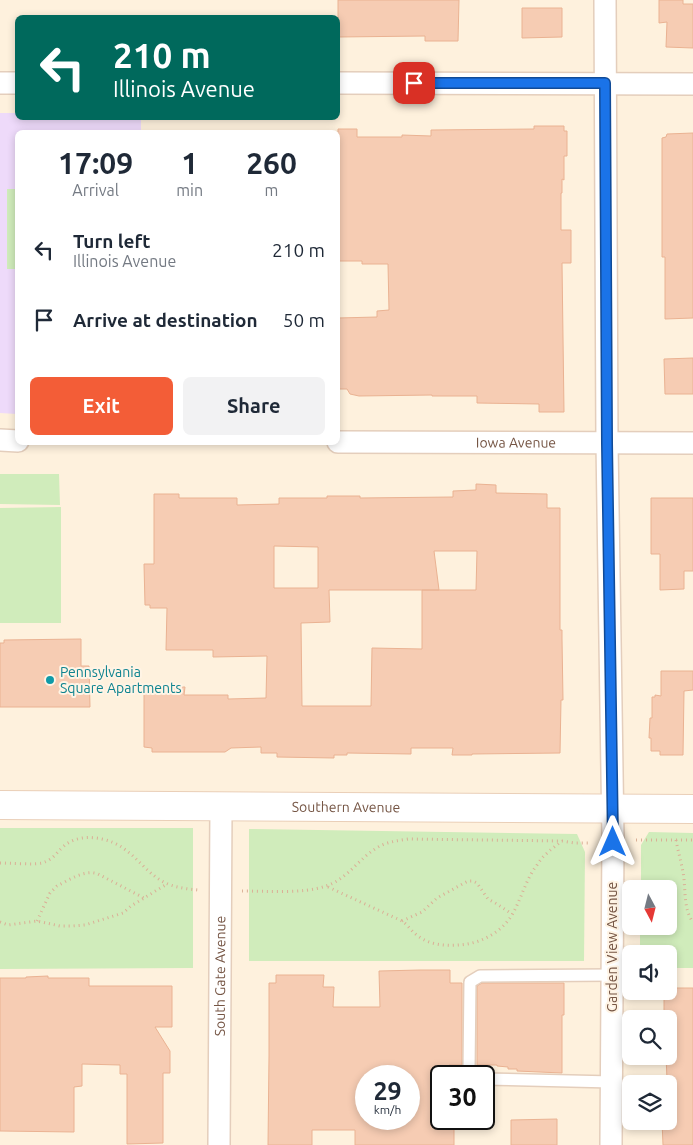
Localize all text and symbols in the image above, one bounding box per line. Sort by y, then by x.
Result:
icon: left [30,35,95,100]
text: 210 m [113,35,211,75]
pin [393,62,435,104]
icon: arrive [400,69,428,97]
text: Illinois Avenue [113,76,255,101]
text: 17:09 [58,146,133,180]
text: 1 [181,146,198,180]
text: 260 [246,146,297,180]
text: Arrival [72,181,119,199]
text: min [176,181,203,199]
text: m [265,181,278,199]
text: Turn left [73,230,151,252]
icon: left [30,236,58,264]
text: 210 m [272,239,325,261]
text: Illinois Avenue [73,252,176,270]
icon: arrive [30,306,58,334]
text: Arrive at destination [73,309,258,331]
text: 50 m [283,309,325,331]
button: Exit [30,377,173,435]
button: Share [183,377,325,435]
street label: Iowa Avenue [476,434,556,451]
place label: Pennsylvania Square Apartments [60,664,182,696]
marker: Pennsylvania Square Apartments [44,674,56,686]
street label: Southern Avenue [292,799,400,815]
position arrow [586,815,638,867]
north arrow [622,880,678,935]
map controls [622,880,677,1130]
street label: Garden View Avenue [604,882,620,1012]
street label: South Gate Avenue [212,916,228,1036]
button: sound [622,945,677,1000]
button: search [622,1010,677,1065]
speed limit sign: 30 [430,1065,495,1130]
button: layers [622,1075,677,1130]
text: 29 [373,1077,402,1105]
text: km/h [374,1103,401,1116]

